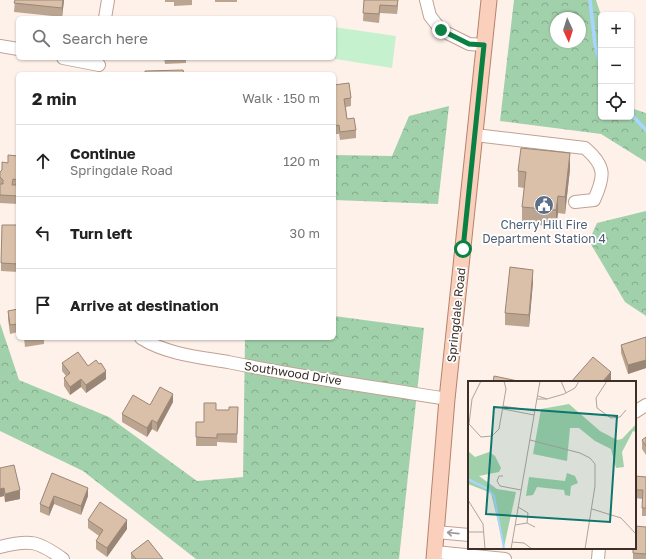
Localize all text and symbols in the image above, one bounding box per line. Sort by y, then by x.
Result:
north arrow [550,12,586,48]
map controls [598,12,634,120]
button: + [598,12,634,48]
search box [16,16,336,60]
route end [432,21,450,39]
icon: search [30,27,52,49]
text: Search here [62,29,148,47]
button: − [598,48,634,84]
button: locate [598,84,634,120]
text: 2 min [32,88,76,109]
text: Walk · 150 m [242,90,320,106]
text: Continue [70,144,136,162]
icon: ahead [32,150,54,172]
text: 120 m [283,153,320,169]
text: Springdale Road [70,162,173,178]
public building icon: Cherry Hill Fire Department Station 4 [533,194,555,216]
place label: Cherry Hill Fire Department Station 4 [482,217,606,246]
icon: left [32,222,54,244]
text: Turn left [70,224,132,242]
text: 30 m [290,225,320,241]
route start [454,240,472,258]
street label: Springdale Road [444,267,468,363]
icon: arrive [32,294,54,316]
text: Arrive at destination [70,296,219,314]
street label: Southwood Drive [243,358,343,388]
inset map [468,381,636,549]
one-way arrow [447,530,460,537]

